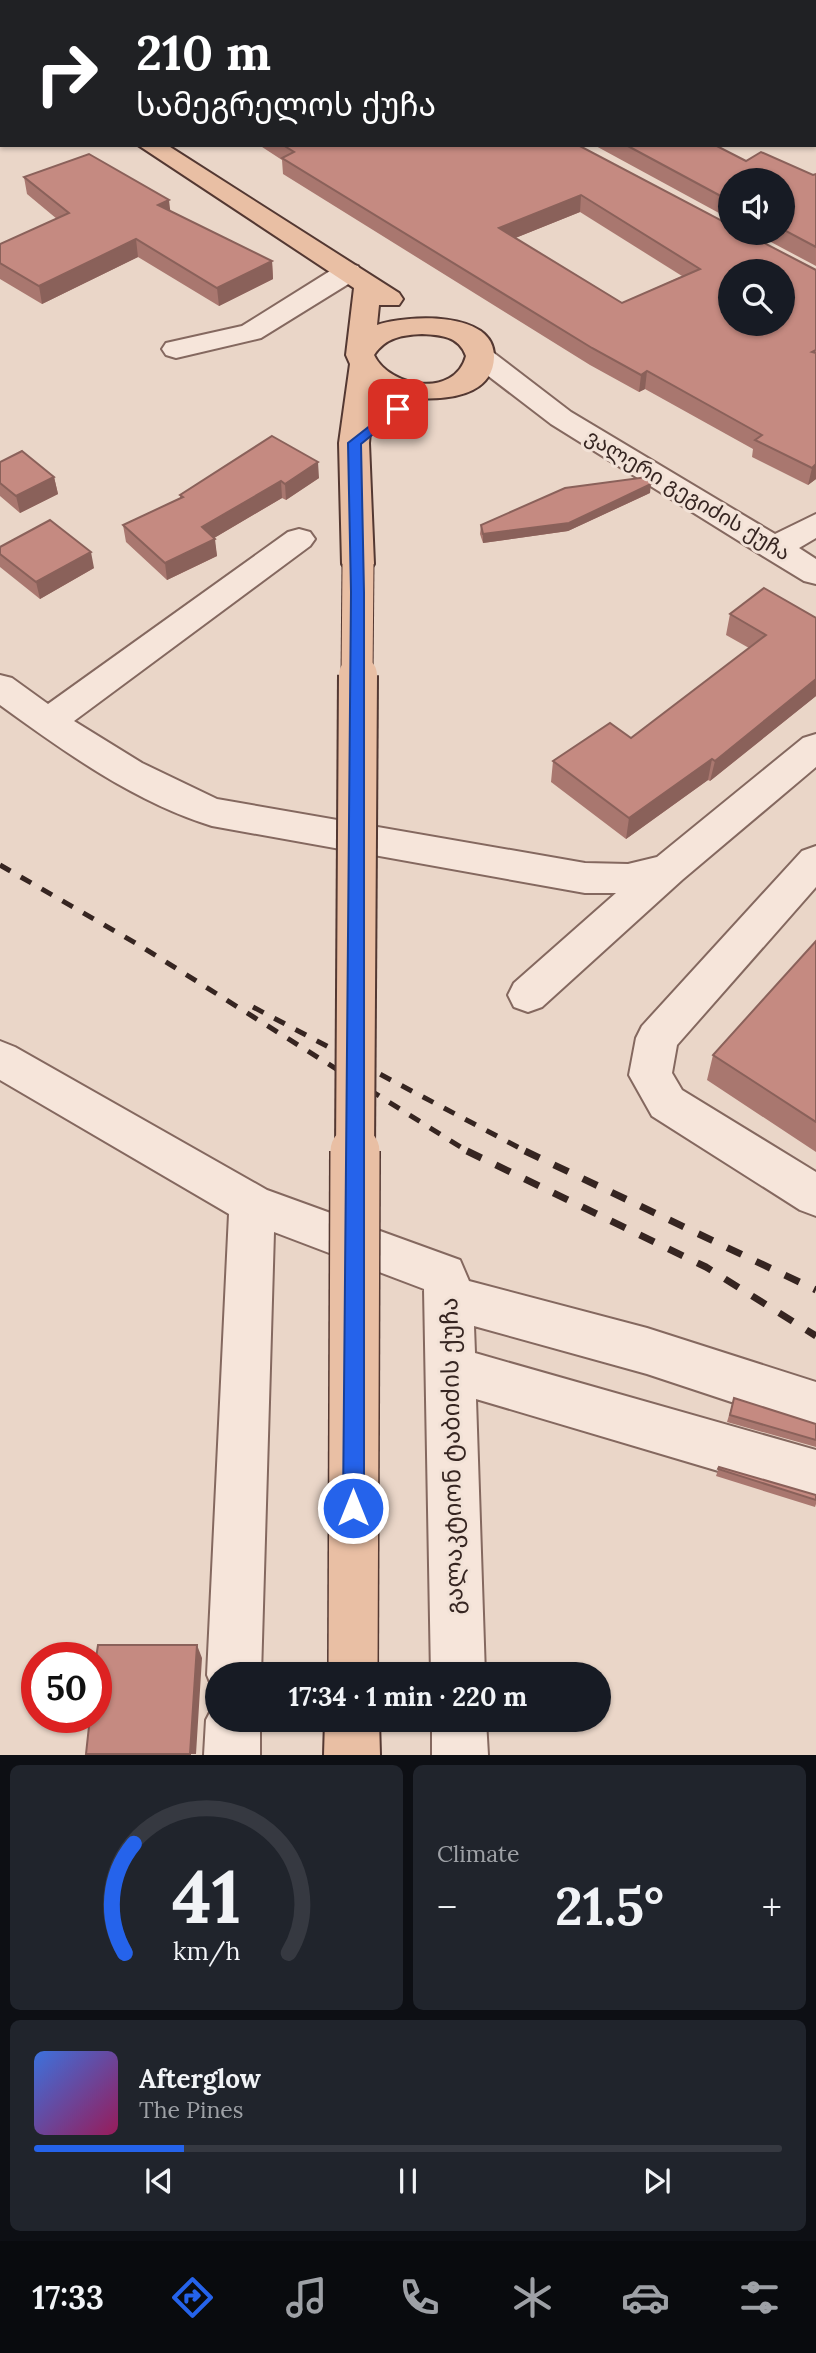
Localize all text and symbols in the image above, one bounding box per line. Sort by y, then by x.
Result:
text: 210 m [136,21,271,83]
icon: right [21,28,112,119]
text: სამეგრელოს ქუჩა [136,84,436,125]
map controls [718,168,795,336]
button: sound [718,168,795,245]
button: search [718,259,795,336]
pin [368,379,428,439]
icon: arrive [379,390,417,428]
street label: ვალერი გეგიძის ქუჩა [581,423,796,566]
street label: გალაკტიონ ტაბიძის ქუჩა [433,1297,470,1615]
position arrow [316,1471,390,1545]
speed limit sign: 50 [21,1642,112,1733]
text: 17:34 · 1 min · 220 m [289,1680,527,1713]
text: Climate [437,1839,519,1868]
text: 41 [172,1851,241,1944]
text: 21.5° [555,1873,664,1939]
text: − [437,1883,457,1931]
text: + [762,1883,782,1931]
text: km/h [173,1935,240,1967]
text: Afterglow [139,2062,261,2095]
text: The Pines [139,2095,244,2124]
icon: previous [140,2162,178,2200]
icon: pause [389,2162,427,2200]
icon: next [638,2162,676,2200]
icon: directions [168,2273,217,2322]
icon: music [282,2273,331,2322]
icon: phone [395,2273,444,2322]
icon: climate [508,2273,557,2322]
icon: car [621,2273,670,2322]
icon: filters [735,2273,784,2322]
text: 17:33 [32,2277,104,2318]

